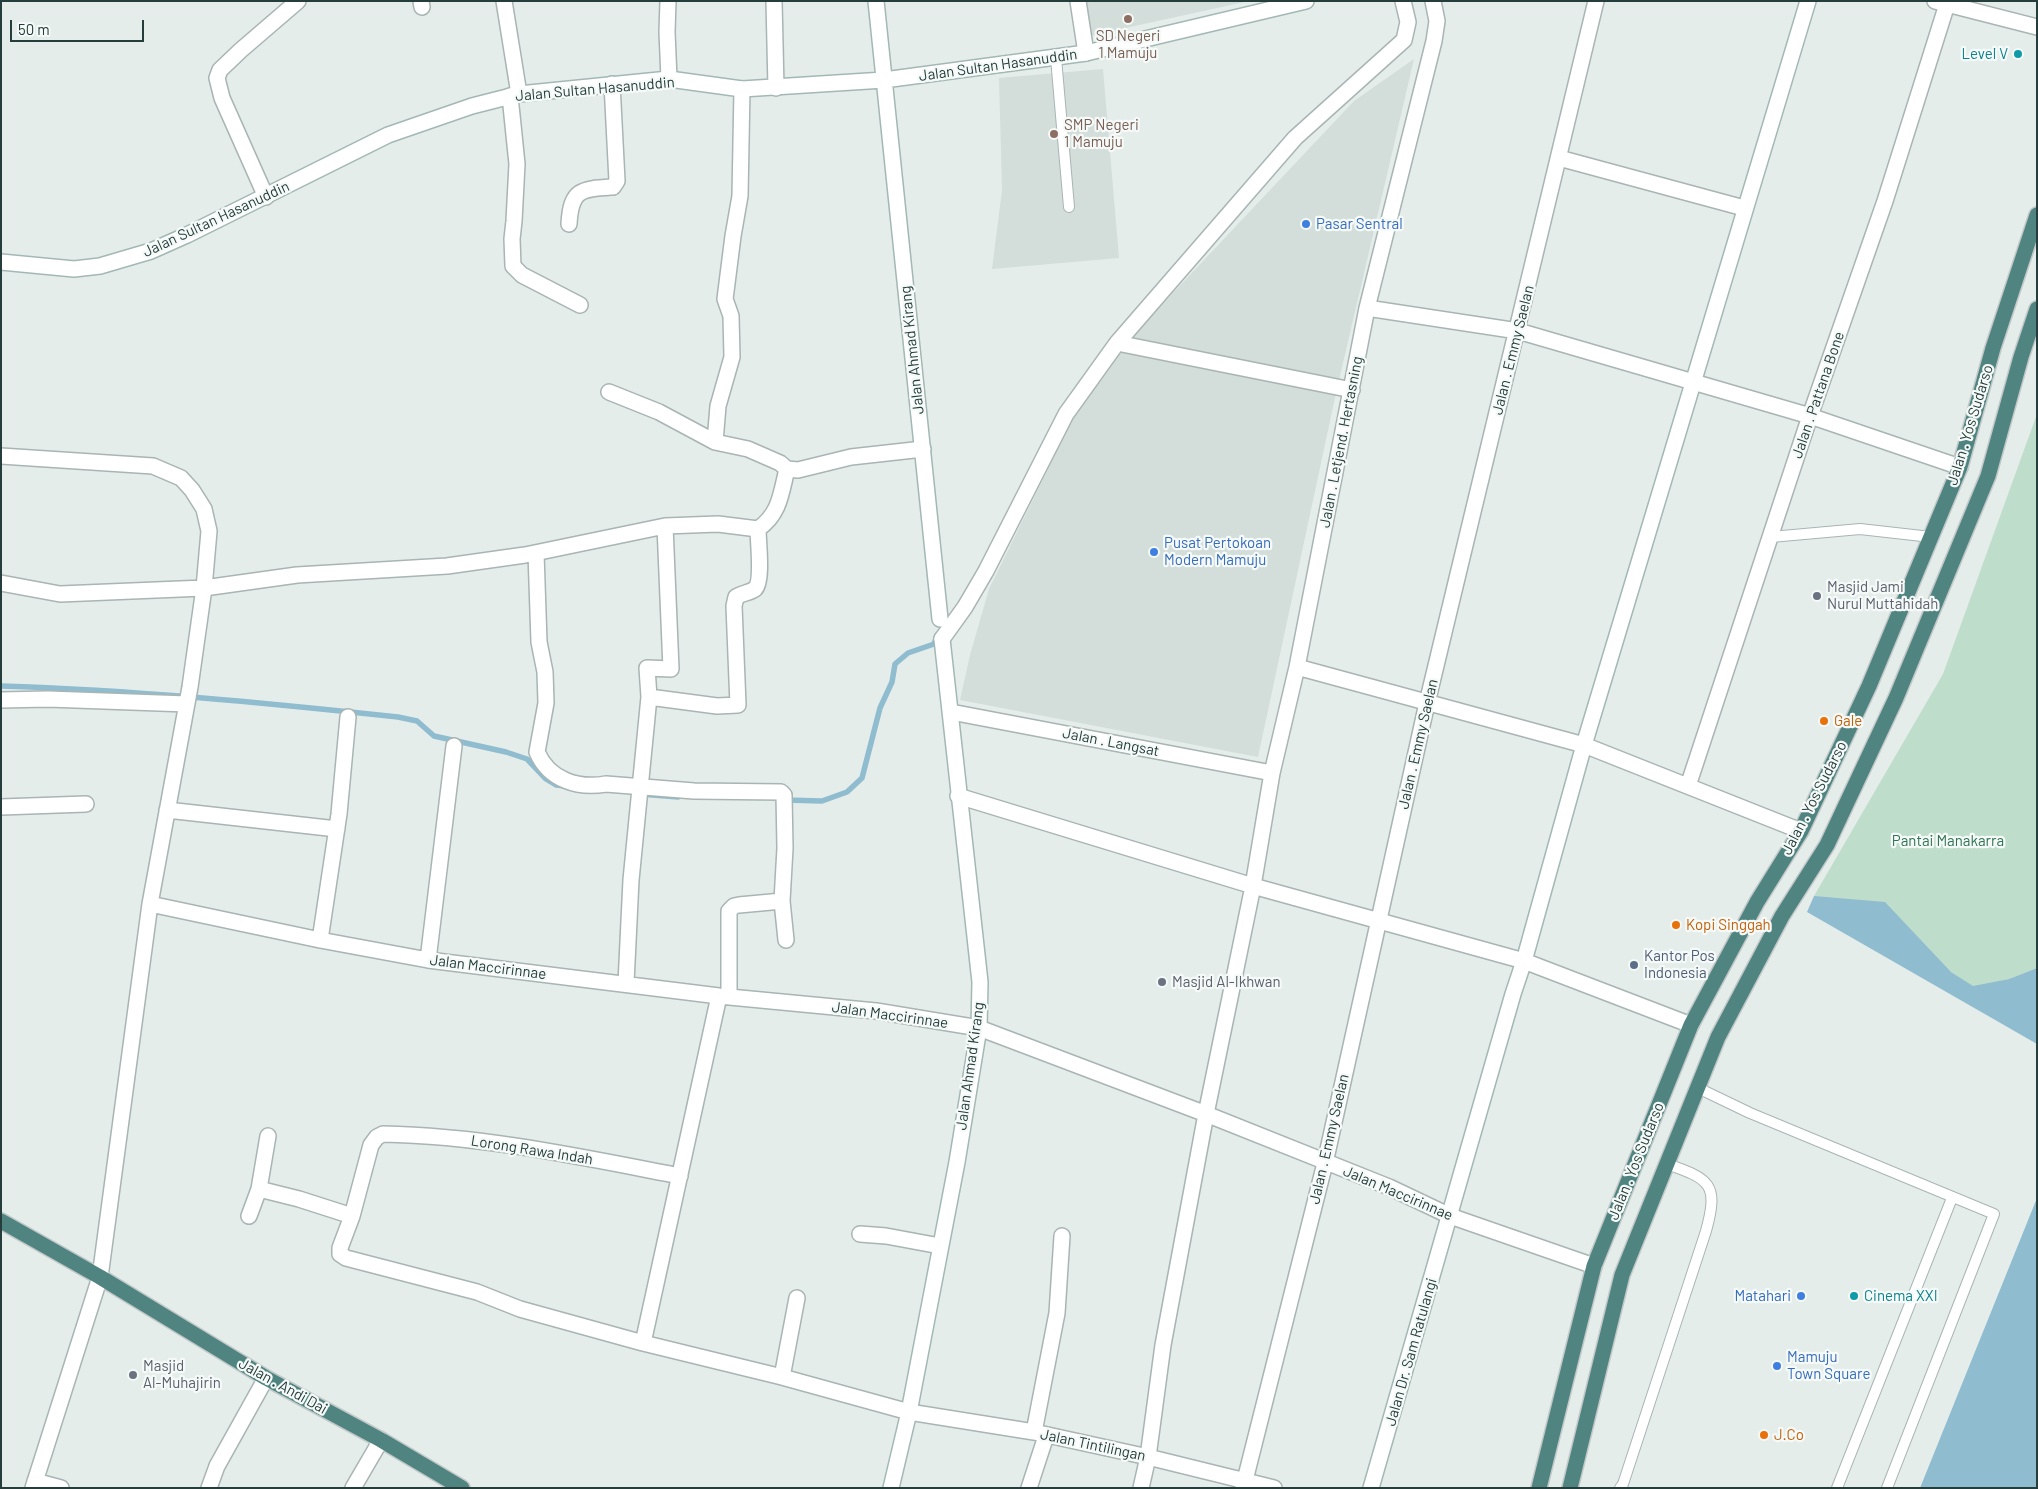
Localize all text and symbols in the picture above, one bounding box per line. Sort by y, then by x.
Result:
scale bar [12,10,146,42]
marker: SD Negeri 1 Mamuju [1122,13,1134,25]
text: 50 m [18,20,50,38]
place label: SD Negeri 1 Mamuju [1096,27,1160,62]
street label: Jalan Sultan Hasanuddin [918,45,1078,85]
place label: Level V [1962,45,2008,63]
marker: Level V [2012,48,2024,60]
street label: Jalan Sultan Hasanuddin [515,73,675,105]
place label: SMP Negeri 1 Mamuju [1064,116,1139,151]
marker: SMP Negeri 1 Mamuju [1048,128,1060,140]
street label: Jalan Sultan Hasanuddin [140,177,292,261]
place label: Pasar Sentral [1316,215,1403,233]
marker: Pasar Sentral [1300,218,1312,230]
street label: Jalan . Emmy Saelan [1488,283,1538,417]
street label: Jalan Ahmad Kirang [896,285,928,415]
street label: Jalan . Pattana Bone [1788,329,1848,461]
street label: Jalan . Letjend. Hertasning [1316,355,1366,529]
street label: Jalan . Yos Sudarso [1943,363,1997,487]
place label: Pusat Pertokoan Modern Mamuju [1164,534,1271,569]
marker: Pusat Pertokoan Modern Mamuju [1148,546,1160,558]
place label: Masjid Jami Nurul Muttahidah [1827,578,1938,613]
marker: Masjid Jami Nurul Muttahidah [1811,590,1823,602]
street label: Jalan . Emmy Saelan [1394,677,1442,811]
place label: Gale [1834,712,1862,730]
marker: Gale [1818,715,1830,727]
street label: Jalan . Langsat [1061,724,1161,760]
street label: Jalan . Yos Sudarso [1778,738,1850,858]
park label: Pantai Manakarra [1892,832,2004,850]
place label: Kopi Singgah [1686,916,1771,934]
marker: Kopi Singgah [1670,919,1682,931]
place label: Kantor Pos Indonesia [1644,947,1715,982]
street label: Jalan Maccirinnae [429,951,547,983]
marker: Kantor Pos Indonesia [1628,959,1640,971]
place label: Masjid Al-Ikhwan [1172,973,1281,991]
marker: Masjid Al-Ikhwan [1156,976,1168,988]
street label: Jalan Maccirinnae [831,998,949,1032]
street label: Jalan Ahmad Kirang [952,1001,988,1131]
street label: Jalan . Emmy Saelan [1305,1072,1353,1206]
street label: Jalan . Yos Sudarso [1604,1100,1668,1222]
street label: Lorong Rawa Indah [470,1131,594,1169]
street label: Jalan Maccirinnae [1340,1162,1456,1224]
street label: Jalan Dr. Sam Ratulangi [1381,1276,1441,1428]
place label: Matahari [1735,1287,1791,1305]
place label: Cinema XXI [1864,1287,1938,1305]
marker: Matahari [1795,1290,1807,1302]
marker: Cinema XXI [1848,1290,1860,1302]
place label: Mamuju Town Square [1787,1348,1870,1383]
street label: Jalan . Andi Dai [236,1354,330,1418]
place label: Masjid Al-Muhajirin [143,1357,221,1392]
marker: Mamuju Town Square [1771,1360,1783,1372]
marker: Masjid Al-Muhajirin [127,1369,139,1381]
street label: Jalan Tintilingan [1039,1425,1147,1465]
place label: J.Co [1774,1426,1804,1444]
marker: J.Co [1758,1429,1770,1441]

